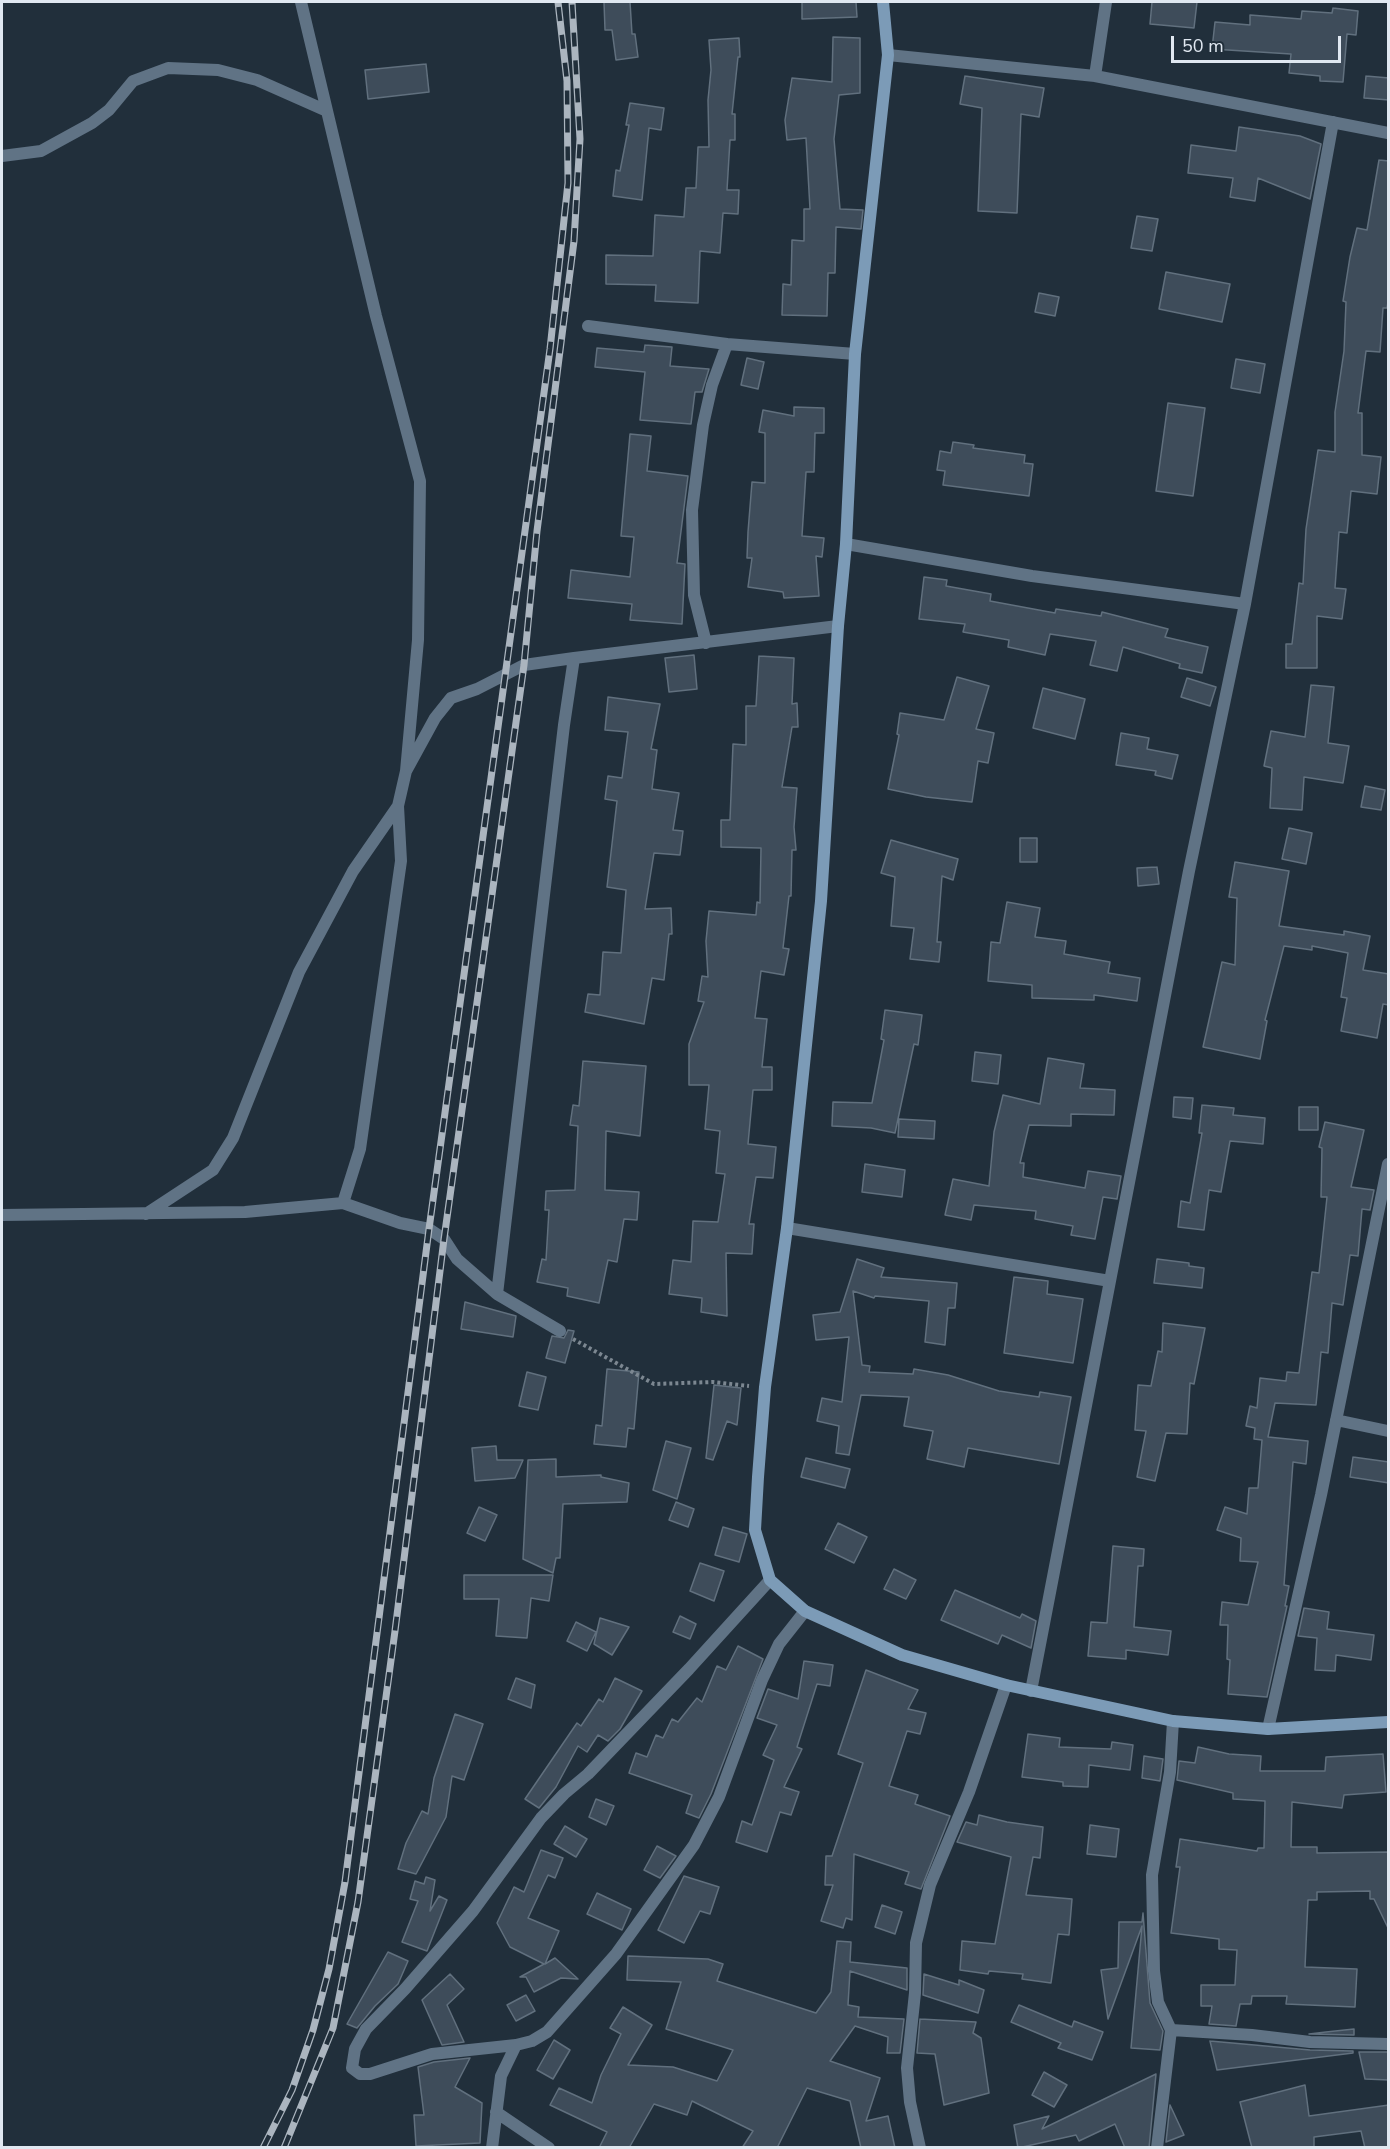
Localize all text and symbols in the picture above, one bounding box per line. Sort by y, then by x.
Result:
scale bar [1174,24,1344,62]
text: 50 m [1182,34,1224,58]

